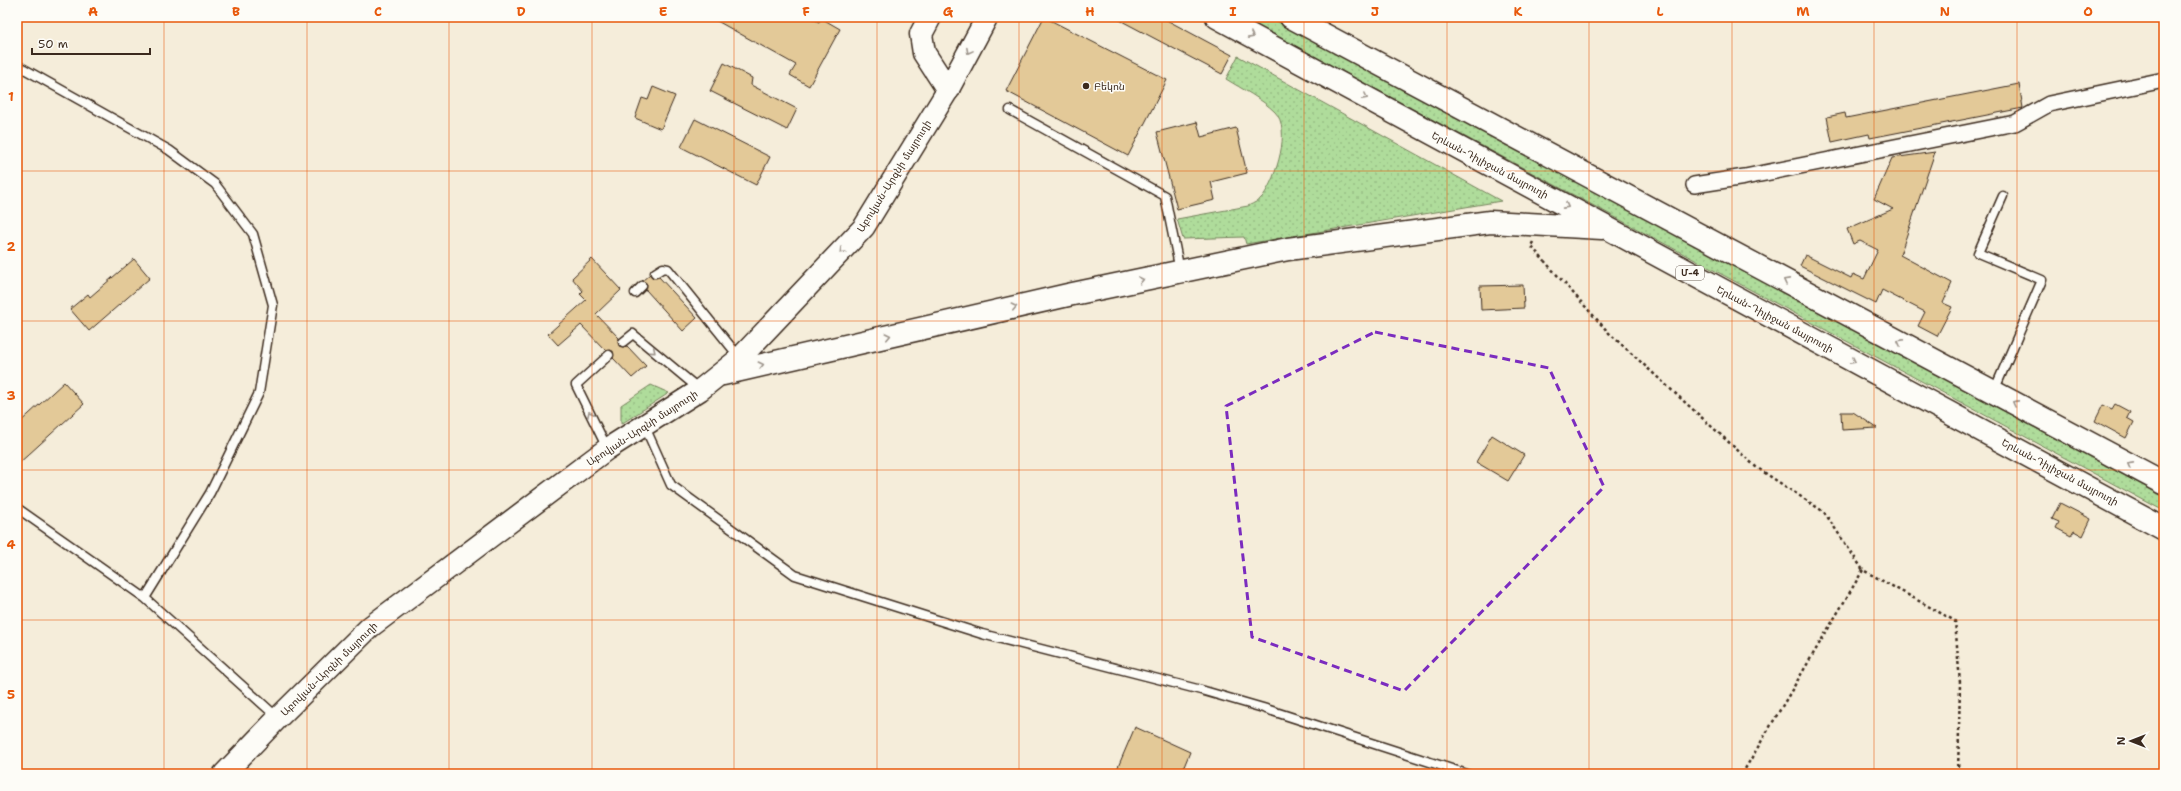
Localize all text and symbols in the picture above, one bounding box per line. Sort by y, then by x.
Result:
text: A [88,3,98,20]
text: B [232,3,240,20]
text: C [374,3,382,20]
text: D [516,3,526,20]
text: E [659,3,668,20]
text: F [802,3,810,20]
text: G [943,3,954,20]
text: H [1085,3,1095,20]
text: I [1229,3,1237,20]
text: J [1371,3,1379,20]
text: K [1514,3,1523,20]
text: L [1656,3,1664,20]
text: M [1796,3,1810,20]
text: N [1940,3,1950,20]
text: O [2083,3,2093,20]
scale bar [32,30,150,56]
one-way arrow [1247,31,1254,38]
text: 50 m [38,36,68,52]
one-way arrow [966,47,974,55]
place label: Բեկոն [1094,80,1125,93]
marker: Բեկոն [1081,81,1091,91]
text: 1 [8,88,14,105]
one-way arrow [1361,93,1368,100]
street label: Աբովյան-Արզնի մայրուղի [854,117,934,235]
street label: Երևան-Դիլիջան մայրուղի [1429,129,1551,201]
one-way arrow [1562,201,1569,209]
text: 2 [6,238,16,255]
one-way arrow [839,246,847,254]
road number: Մ-4 [1676,266,1704,280]
one-way arrow [1138,276,1145,285]
one-way arrow [1782,278,1790,286]
street label: Երևան-Դիլիջան մայրուղի [1714,283,1836,355]
one-way arrow [1011,304,1017,312]
one-way arrow [884,333,891,341]
one-way arrow [1897,339,1905,347]
one-way arrow [648,346,656,353]
one-way arrow [1849,356,1856,363]
one-way arrow [758,361,764,369]
text: 3 [6,387,16,404]
street label: Աբովյան-Արզնի մայրուղի [584,387,700,469]
one-way arrow [2012,401,2019,408]
one-way arrow [587,411,595,418]
street label: Երևան-Դիլիջան մայրուղի [1999,436,2121,508]
one-way arrow [2127,462,2134,469]
text: 4 [6,536,16,553]
street label: Աբովյան-Արզնի մայրուղի [278,619,380,719]
text: 5 [7,686,15,703]
north arrow [2111,721,2151,761]
text: N [2114,736,2129,745]

